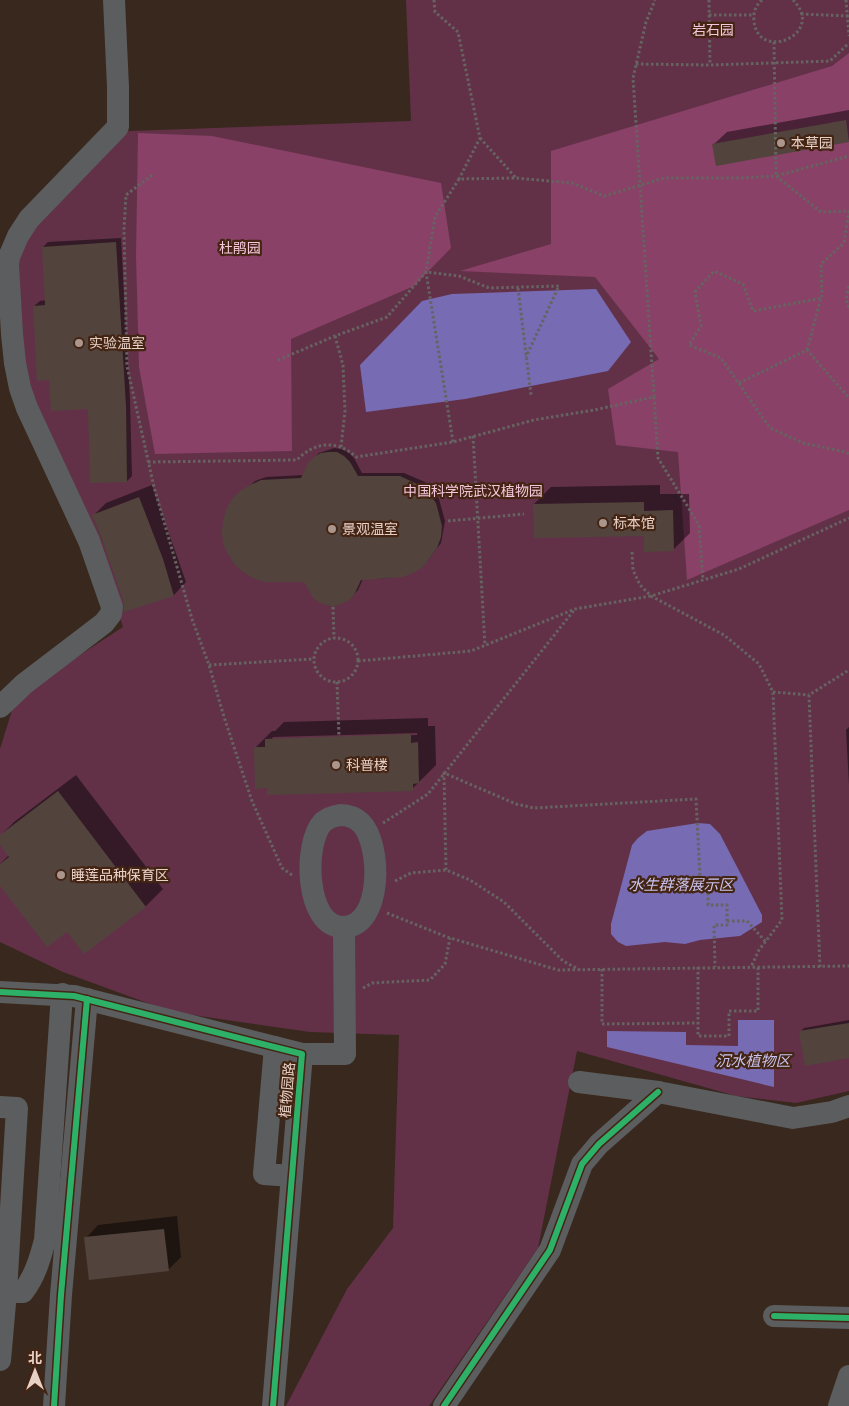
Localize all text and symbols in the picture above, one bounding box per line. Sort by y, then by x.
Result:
park label: 岩石园 [692,21,734,39]
place label: 本草园 [791,134,833,152]
marker: 本草园 [775,137,787,149]
park label: 杜鹃园 [219,239,261,257]
place label: 实验温室 [89,334,145,352]
marker: 实验温室 [73,337,85,349]
park label: 中国科学院武汉植物园 [403,482,543,500]
place label: 标本馆 [613,514,655,532]
marker: 标本馆 [597,517,609,529]
place label: 景观温室 [342,520,398,538]
marker: 景观温室 [326,523,338,535]
place label: 科普楼 [346,756,388,774]
marker: 科普楼 [330,759,342,771]
place label: 睡莲品种保育区 [71,866,169,884]
marker: 睡莲品种保育区 [55,869,67,881]
water label: 水生群落展示区 [628,875,735,894]
water label: 沉水植物区 [715,1051,792,1070]
street label: 植物园路 [276,1061,298,1119]
north arrow [10,1346,60,1396]
text: 北 [28,1349,42,1367]

